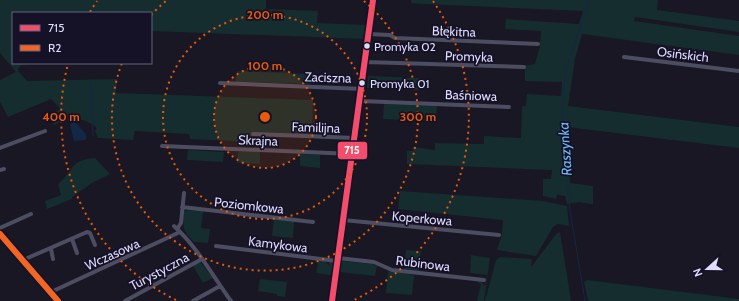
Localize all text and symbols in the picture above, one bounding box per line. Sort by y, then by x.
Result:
text: 200 m [247,7,283,22]
legend [12,12,152,64]
text: 715 [48,20,64,35]
street label: Błękitna [432,22,477,40]
place label: Promyka 02 [374,39,436,54]
text: R2 [48,40,62,55]
marker: Promyka 02 [362,41,372,51]
street label: Osińskich [656,43,710,65]
street label: Promyka [445,47,494,65]
text: 100 m [248,58,282,73]
street label: Zaciszna [304,68,352,86]
place label: Promyka 01 [370,76,430,91]
marker: Promyka 01 [357,78,367,88]
street label: Baśniowa [445,86,498,104]
text: 400 m [42,109,80,124]
text: 300 m [400,109,436,124]
centre of rings [258,110,272,124]
street label: Familijna [291,118,341,137]
water label: Raszynka [554,121,576,177]
street label: Skrajna [238,131,279,150]
line badge: 715 [337,141,368,160]
text: 715 [344,143,360,157]
street label: Poziomkowa [213,193,285,217]
street label: Koperkowa [391,207,453,229]
street label: Kamykowa [247,232,309,256]
street label: Wczasowa [82,235,143,273]
street label: Turystyczna [127,248,192,293]
north arrow [687,249,727,289]
street label: Rubinowa [395,252,452,274]
text: N [690,266,706,279]

